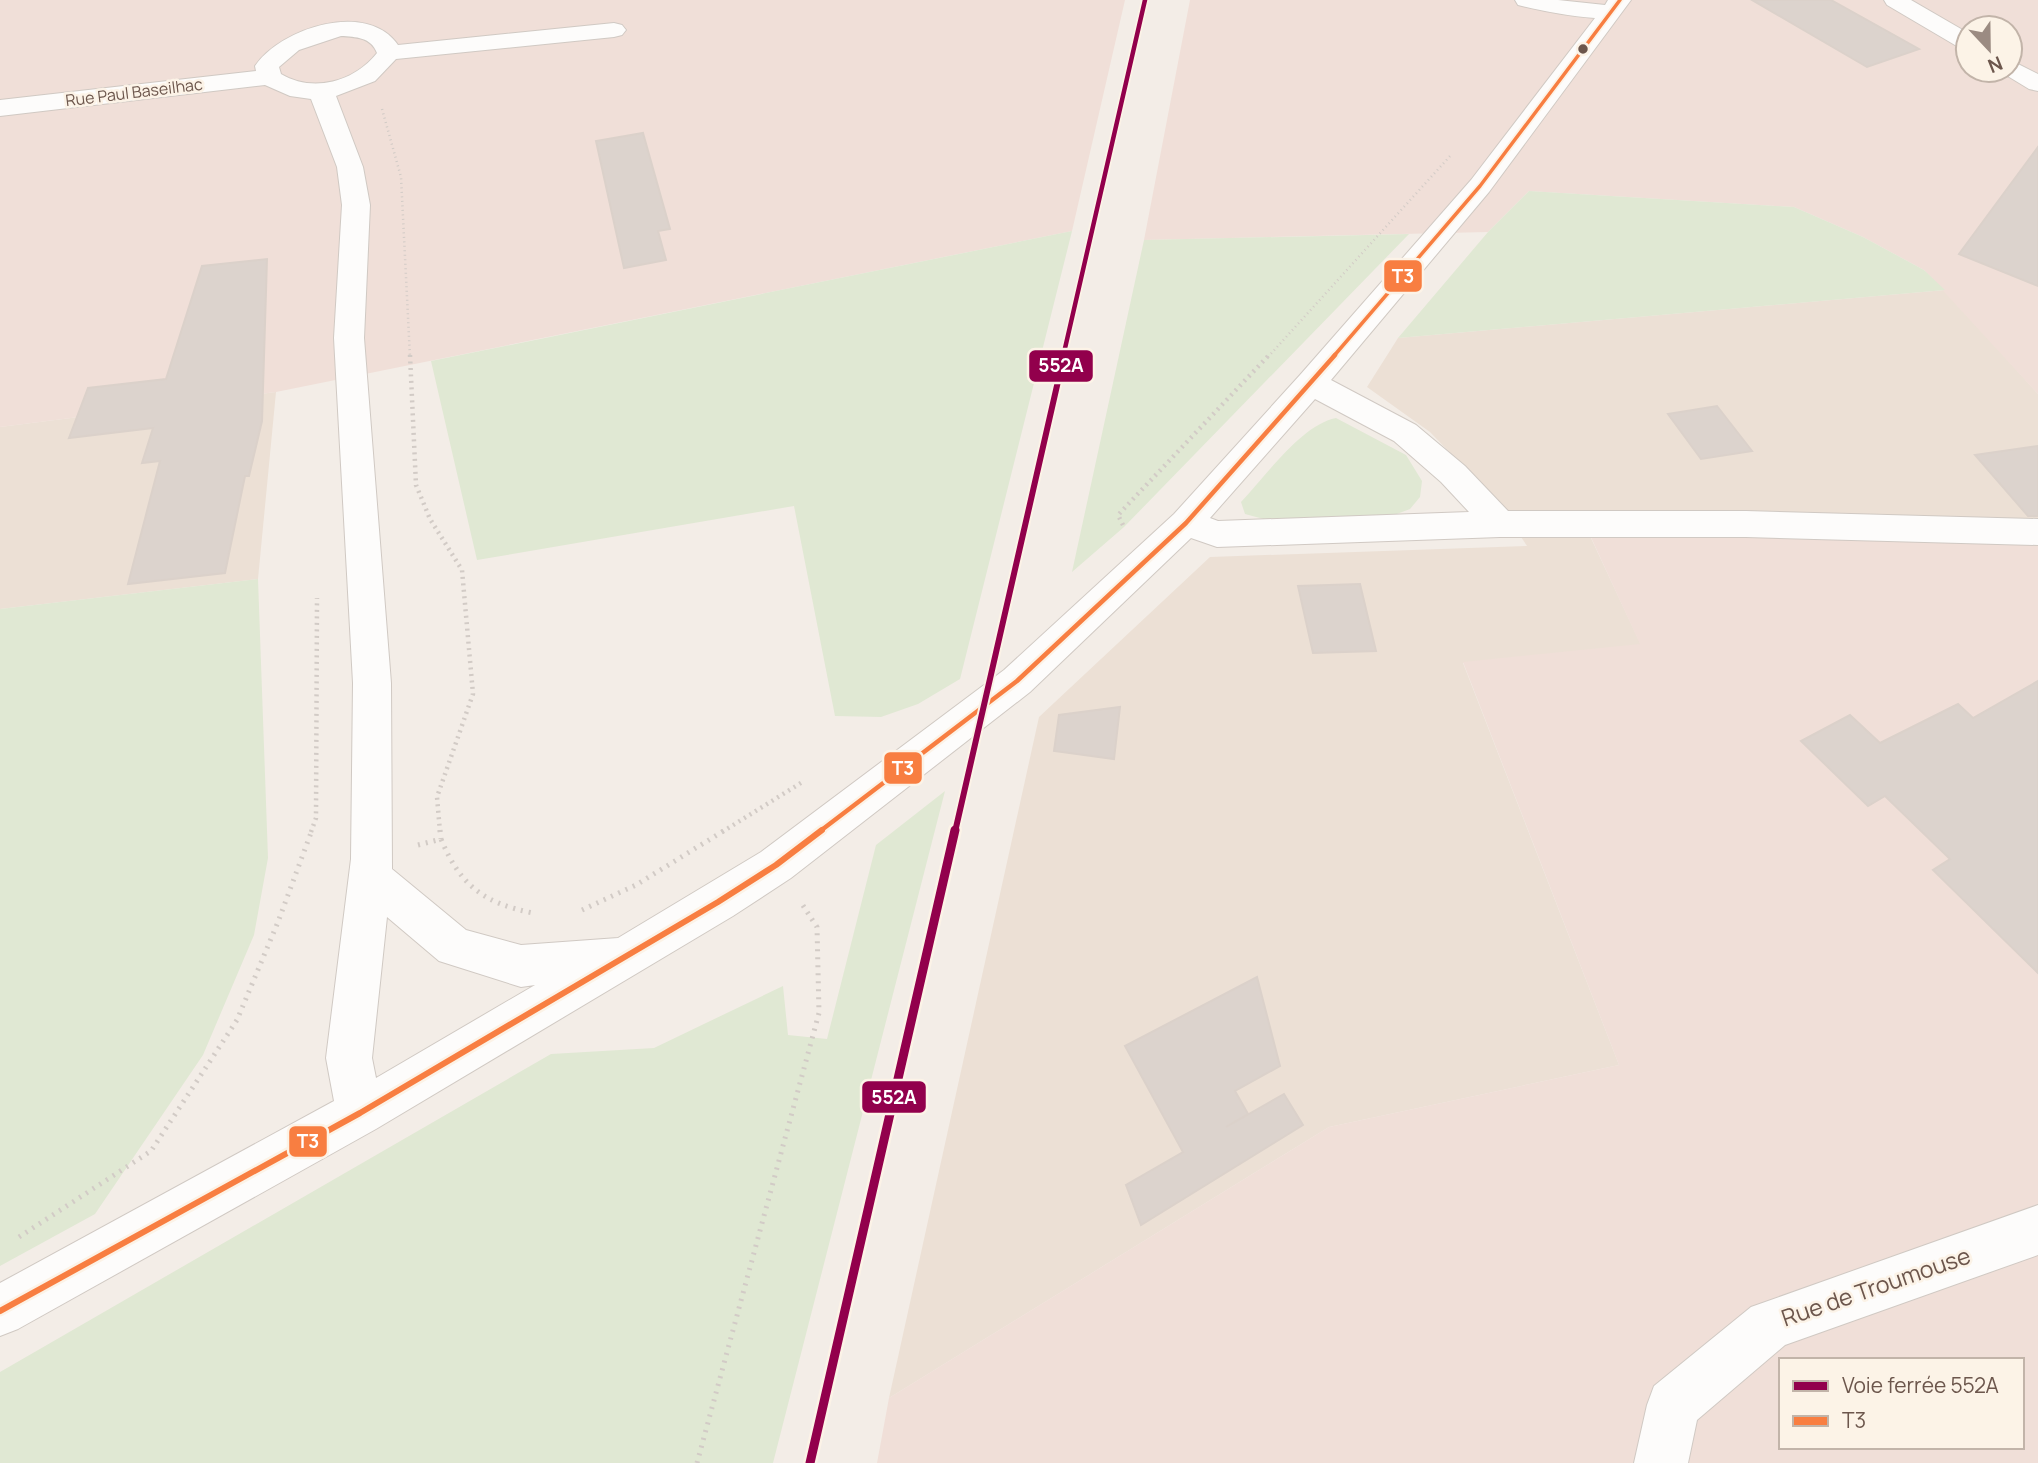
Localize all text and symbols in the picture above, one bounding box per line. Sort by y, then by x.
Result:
north arrow [1954,14,2024,84]
unlabelled marker [1576,42,1590,56]
text: N [1984,50,2007,79]
street label: Rue Paul Baseilhac [64,73,204,111]
line badge: T3 [1383,259,1423,293]
text: T3 [1392,263,1414,289]
line badge: 552A [1028,349,1094,383]
text: 552A [1038,352,1084,378]
line badge: T3 [883,751,923,785]
text: T3 [892,755,914,781]
line badge: 552A [861,1080,927,1114]
text: 552A [871,1084,917,1110]
line badge: T3 [288,1125,328,1158]
text: T3 [297,1128,319,1154]
street label: Rue de Troumouse [1777,1239,1974,1333]
legend [1779,1358,2024,1449]
text: Voie ferrée 552A [1842,1371,1999,1399]
text: T3 [1842,1406,1866,1434]

